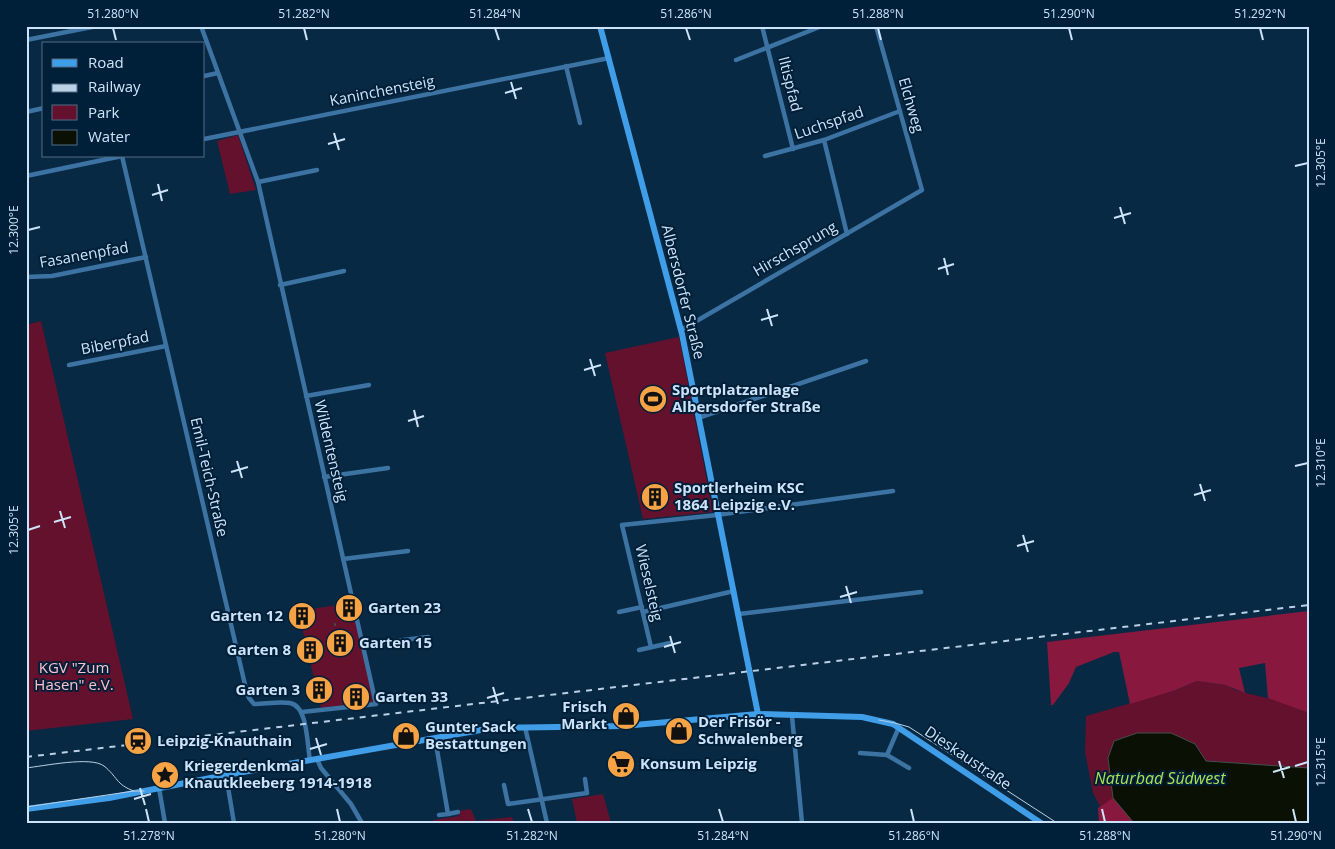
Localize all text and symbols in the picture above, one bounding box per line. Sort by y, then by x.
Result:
text: 51.280°N [87,5,139,22]
text: 51.282°N [278,5,330,22]
text: 51.284°N [469,5,521,22]
text: 51.286°N [660,5,712,22]
text: 51.288°N [852,5,904,22]
text: 51.290°N [1043,5,1095,22]
text: 51.292°N [1234,5,1286,22]
legend [42,42,205,158]
text: Road [88,52,124,72]
street label: Iltispfad [774,54,807,113]
street label: Kaninchensteig [328,70,436,110]
street label: Elchweg [895,75,929,135]
text: Railway [88,76,141,96]
street label: Luchspfad [791,101,866,143]
text: Park [88,102,119,122]
text: Water [88,126,130,146]
text: 12.305°E [1312,138,1329,188]
text: 12.300°E [5,205,22,255]
street label: Hirschsprung [749,216,840,280]
street label: Albersdorfer Straße [658,222,710,361]
street label: Fasanenpfad [38,236,130,272]
street label: Biberpfad [79,326,151,358]
place label: Sportplatzanlage Albersdorfer Straße [672,379,821,416]
sports icon: Sportplatzanlage Albersdorfer Straße [638,384,668,414]
street label: Wildentensteig [311,398,353,504]
street label: Emil-Teich-Straße [186,415,233,539]
text: 12.310°E [1312,438,1329,488]
place label: Sportlerheim KSC 1864 Leipzig e.V. [674,477,805,514]
building icon: Sportlerheim KSC 1864 Leipzig e.V. [640,482,670,512]
text: 12.305°E [5,505,22,555]
street label: Wieselsteig [631,542,669,623]
building icon: Garten 23 [334,593,364,623]
place label: Garten 23 [368,597,441,617]
building icon: Garten 12 [287,601,317,631]
place label: Garten 12 [210,605,283,625]
building icon: Garten 15 [325,628,355,658]
place label: Garten 15 [359,632,432,652]
building icon: Garten 8 [295,635,325,665]
place label: Garten 8 [227,639,291,659]
park label: KGV "Zum Hasen" e.V. [34,657,114,694]
building icon: Garten 3 [304,675,334,705]
place label: Garten 3 [236,679,300,699]
building icon: Garten 33 [341,682,371,712]
place label: Garten 33 [375,686,448,706]
place label: Frisch Markt [561,696,607,733]
shop icon: Frisch Markt [611,701,641,731]
place label: Der Frisör - Schwalenberg [698,711,803,748]
place label: Gunter Sack Bestattungen [425,716,527,753]
shop icon: Der Frisör - Schwalenberg [664,716,694,746]
shop icon: Gunter Sack Bestattungen [391,721,421,751]
street label: Dieskaustraße [921,721,1016,794]
station icon: Leipzig-Knauthain [123,726,153,756]
place label: Leipzig-Knauthain [157,730,292,750]
text: 12.315°E [1312,737,1329,787]
supermarket icon: Konsum Leipzig [606,749,636,779]
place label: Konsum Leipzig [640,753,757,773]
place label: Kriegerdenkmal Knautkleeberg 1914-1918 [184,755,372,792]
place icon: Kriegerdenkmal Knautkleeberg 1914-1918 [150,760,180,790]
water label: Naturbad Südwest [1095,767,1226,789]
text: 51.278°N [123,827,175,844]
text: 51.280°N [314,827,366,844]
text: 51.282°N [506,827,558,844]
text: 51.284°N [697,827,749,844]
text: 51.286°N [888,827,940,844]
text: 51.288°N [1079,827,1131,844]
text: 51.290°N [1270,827,1322,844]

